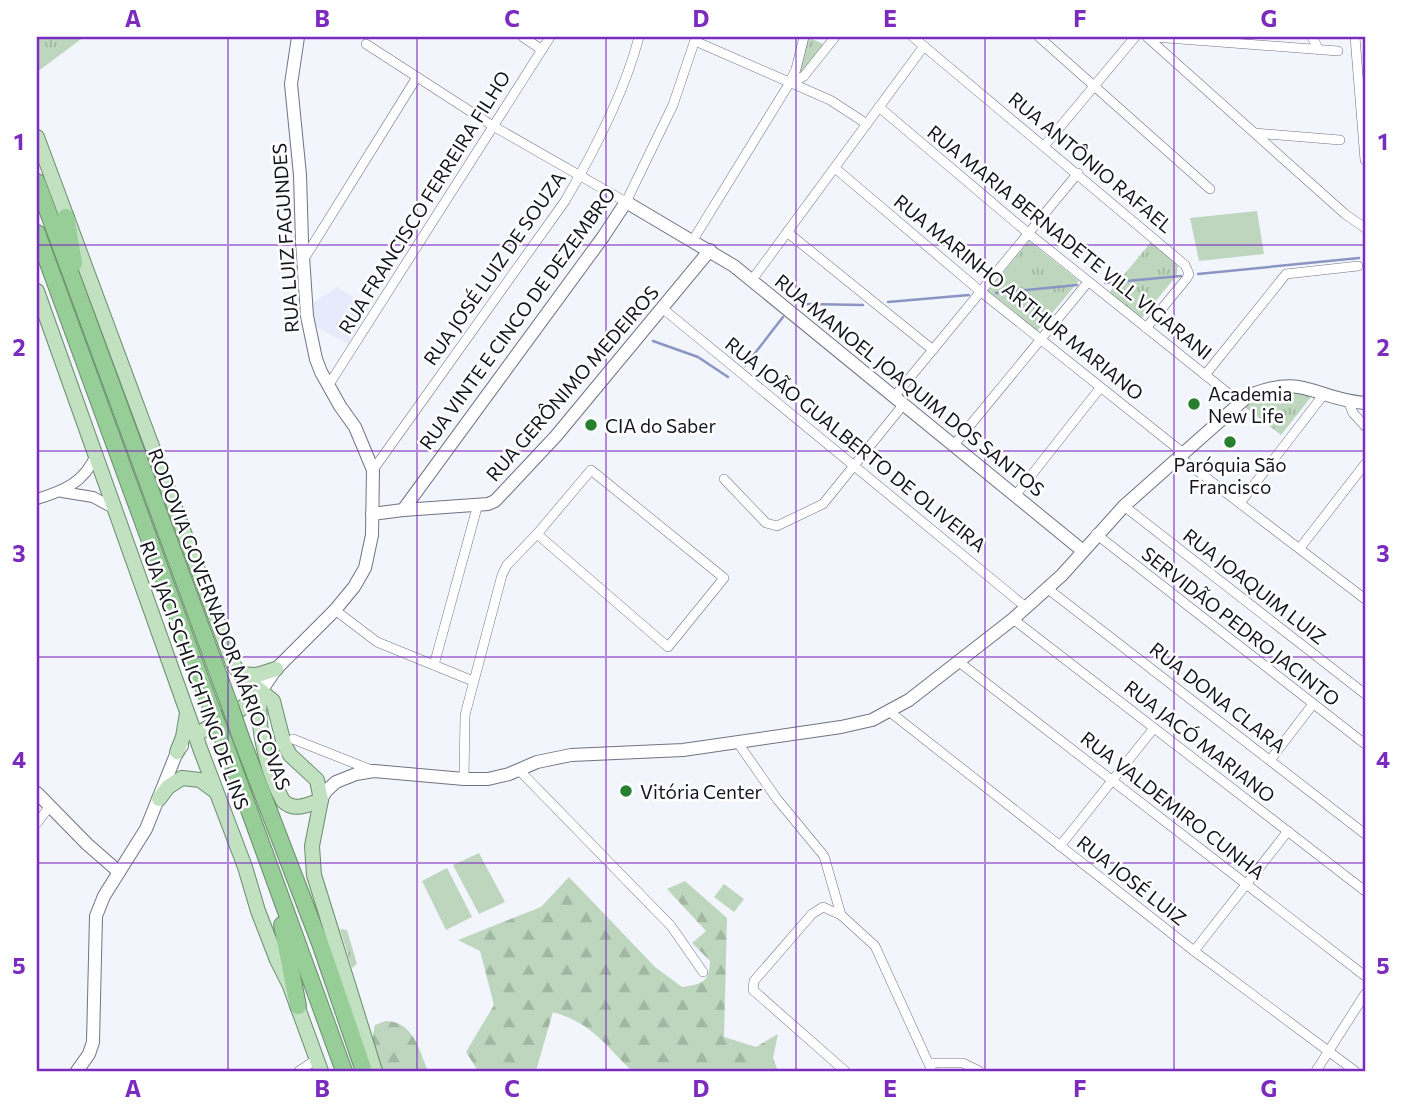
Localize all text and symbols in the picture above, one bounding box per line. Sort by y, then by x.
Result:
text: A [125,4,142,32]
text: B [314,4,330,32]
text: C [504,4,520,32]
text: D [693,4,710,32]
text: E [883,4,897,32]
text: F [1073,4,1087,32]
text: G [1261,4,1277,32]
street label: RUA FRANCISCO FERREIRA FILHO [333,66,515,338]
street label: RUA ANTÔNIO RAFAEL [1004,86,1178,237]
street label: RUA MARIA BERNADETE VILL VIGARANI [923,120,1217,364]
text: 1 [14,127,24,155]
text: 1 [1378,127,1388,155]
street label: RUA LUIZ FAGUNDES [267,142,303,334]
street label: RUA JOSÉ LUIZ DE SOUZA [418,167,570,369]
street label: RUA VINTE E CINCO DE DEZEMBRO [414,182,620,454]
street label: RUA MARINHO ARTHUR MARIANO [890,189,1148,405]
street label: RUA MANOEL JOAQUIM DOS SANTOS [771,269,1049,501]
street label: RUA GERÔNIMO MEDEIROS [480,280,663,485]
street label: RUA JOÃO GUALBERTO DE OLIVEIRA [721,332,991,556]
text: 2 [12,333,26,361]
text: 2 [1376,333,1390,361]
place label: Academia New Life [1208,382,1292,427]
marker: Academia New Life [1186,396,1202,412]
place label: CIA do Saber [605,414,716,437]
marker: CIA do Saber [583,417,599,433]
marker: Paróquia São Francisco [1222,434,1238,450]
street label: RODOVIA GOVERNADOR MÁRIO COVAS [144,445,296,793]
place label: Paróquia São Francisco [1174,453,1287,498]
street label: RUA JOAQUIM LUIZ [1179,523,1331,649]
street label: RUA JACI SCHLICHTING DE LINS [136,538,254,812]
text: 3 [12,539,26,567]
text: 3 [1376,539,1390,567]
street label: SERVIDÃO PEDRO JACINTO [1137,542,1345,710]
street label: RUA DONA CLARA [1146,637,1290,757]
street label: RUA JACÓ MARIANO [1120,674,1281,807]
street label: RUA VALDEMIRO CUNHA [1076,726,1270,884]
text: 4 [12,745,26,773]
text: 4 [1376,745,1390,773]
place label: Vitória Center [640,780,763,803]
marker: Vitória Center [618,783,634,799]
street label: RUA JOSÉ LUIZ [1073,830,1191,930]
text: 5 [12,951,26,979]
text: 5 [1376,951,1390,979]
text: A [125,1074,142,1102]
text: B [314,1074,330,1102]
text: C [504,1074,520,1102]
text: D [693,1074,710,1102]
text: E [883,1074,897,1102]
text: F [1073,1074,1087,1102]
text: G [1261,1074,1277,1102]

